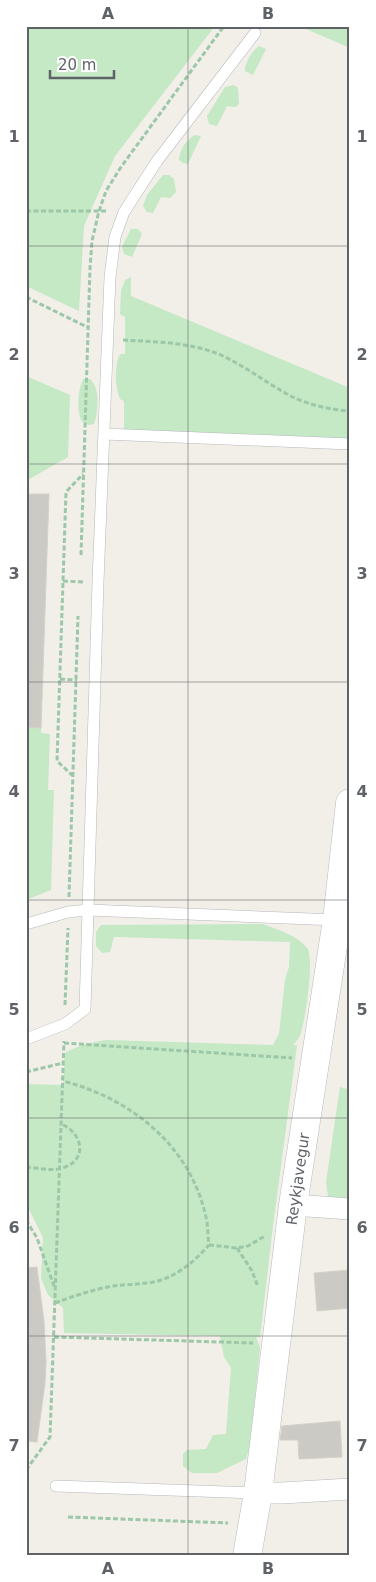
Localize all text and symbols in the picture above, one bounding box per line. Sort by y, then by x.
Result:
text: A [102,4,115,23]
text: B [262,4,274,23]
scale bar [50,48,114,80]
text: 20 m [58,56,96,74]
text: 1 [8,127,20,146]
text: 1 [356,127,368,146]
text: 2 [8,345,20,364]
text: 2 [356,345,368,364]
text: 3 [8,564,20,583]
text: 3 [356,564,368,583]
text: 4 [8,782,20,801]
text: 4 [356,782,368,801]
text: 5 [8,1000,20,1019]
text: 5 [356,1000,368,1019]
street label: Reykjavegur [283,1131,314,1226]
text: 6 [8,1218,20,1237]
text: 6 [356,1218,368,1237]
text: 7 [8,1436,20,1455]
text: 7 [356,1436,368,1455]
text: A [102,1559,115,1578]
text: B [262,1559,274,1578]

